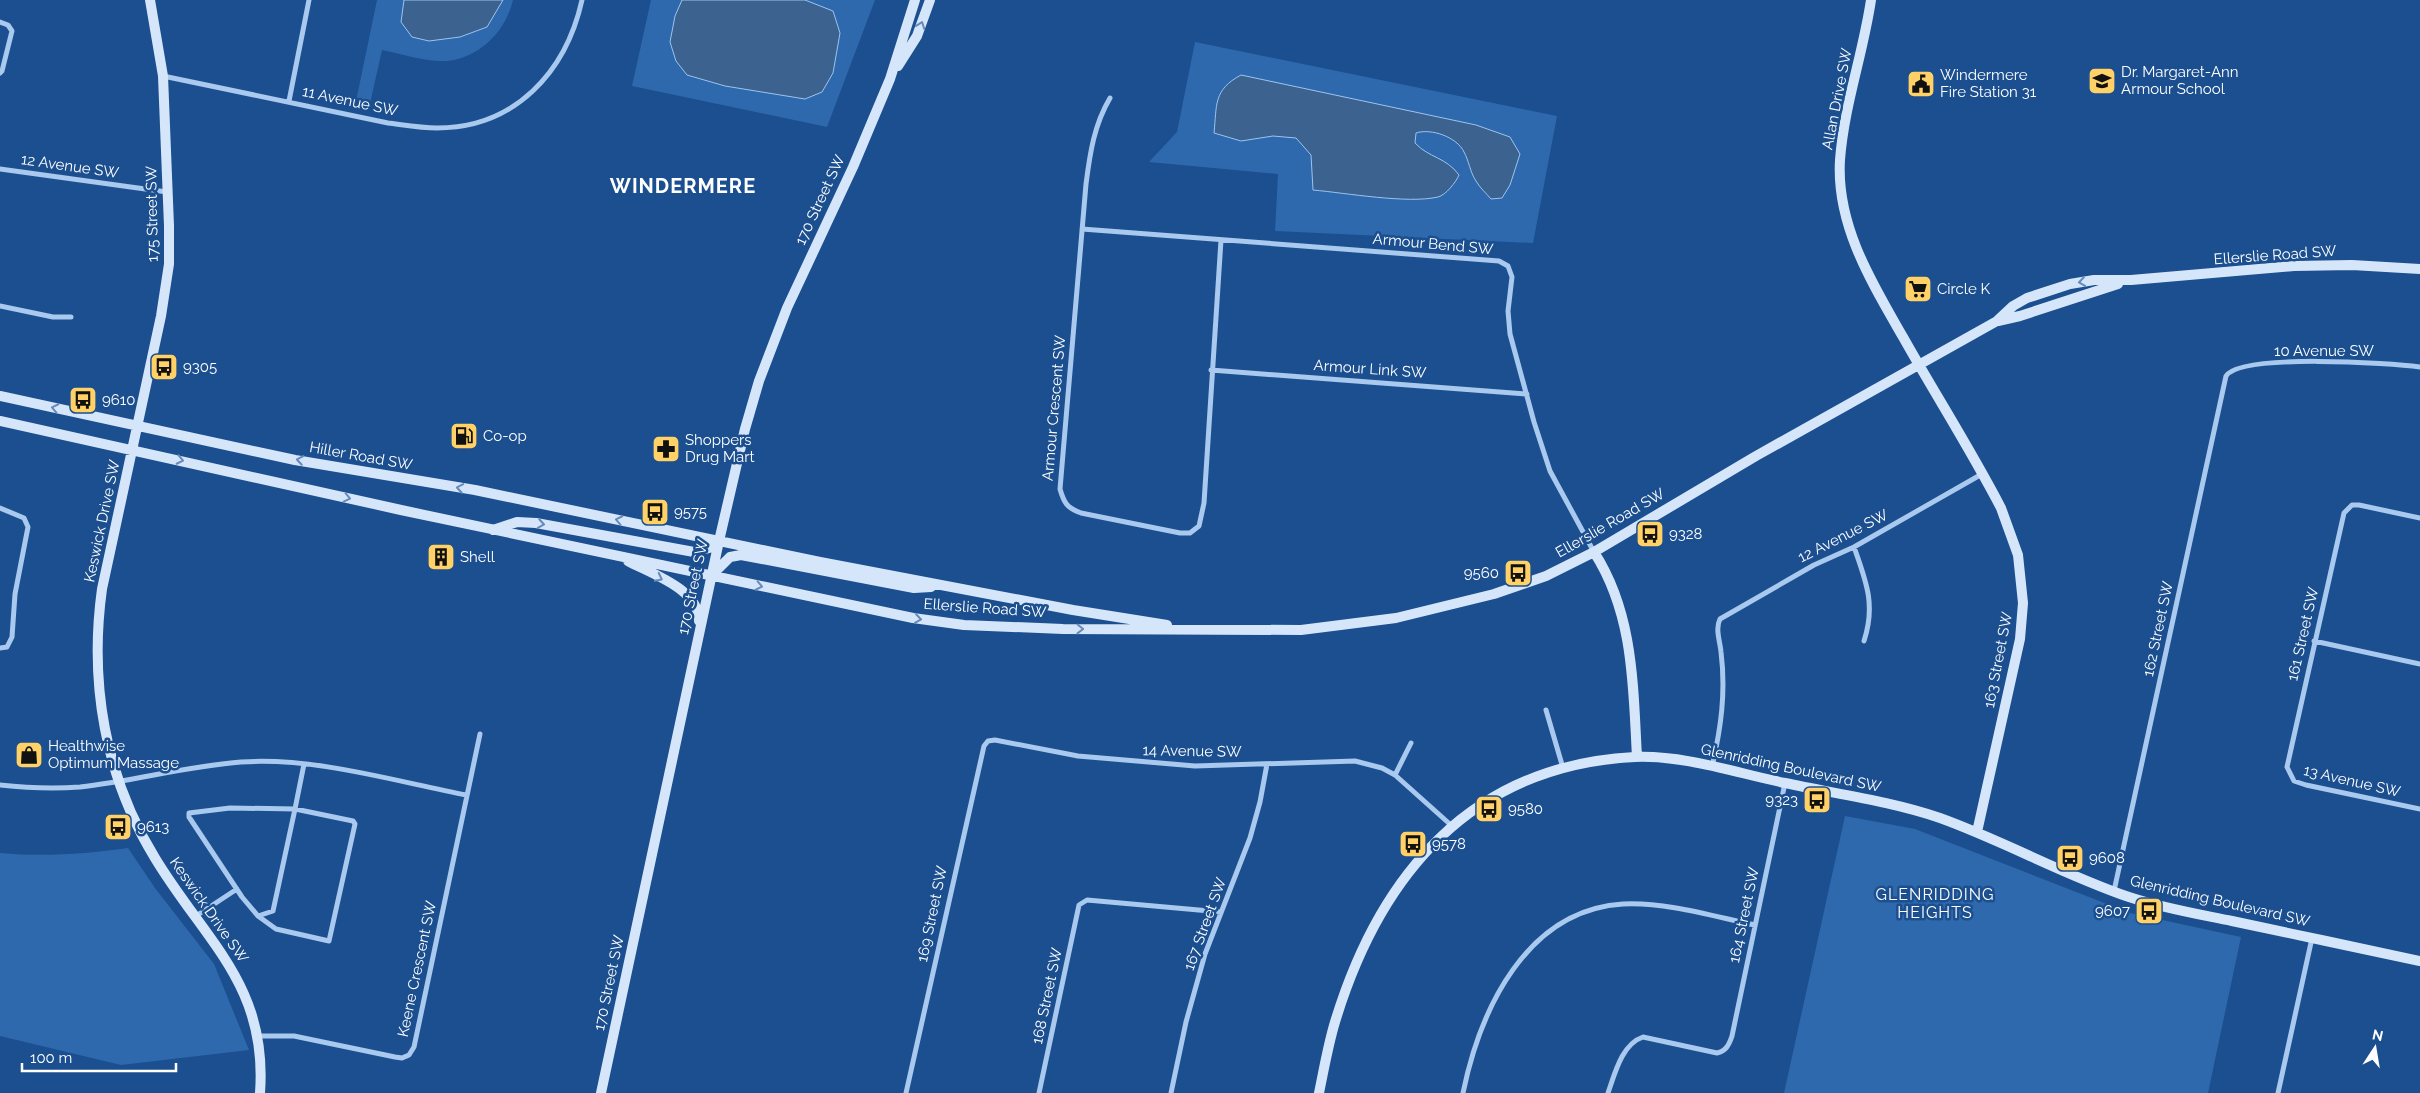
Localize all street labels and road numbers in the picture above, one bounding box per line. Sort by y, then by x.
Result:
street label: Allan Drive SW [1818,46,1856,151]
street label: 11 Avenue SW [301,82,400,120]
street label: 12 Avenue SW [20,150,120,182]
street label: 170 Street SW [791,152,849,248]
street label: 175 Street SW [142,165,162,262]
street label: Armour Bend SW [1372,230,1494,258]
street label: Ellerslie Road SW [2213,242,2337,268]
street label: Armour Crescent SW [1039,334,1069,482]
street label: 10 Avenue SW [2274,342,2374,360]
street label: Armour Link SW [1313,356,1427,382]
street label: Hiller Road SW [308,438,414,474]
street label: Keswick Drive SW [80,458,124,584]
street label: Ellerslie Road SW [1552,484,1668,562]
street label: 12 Avenue SW [1795,505,1891,566]
street label: 170 Street SW [674,537,712,636]
street label: 162 Street SW [2139,579,2177,678]
street label: 161 Street SW [2283,585,2323,683]
street label: Ellerslie Road SW [923,595,1047,621]
street label: 163 Street SW [1980,610,2016,709]
street label: Glenridding Boulevard SW [1699,740,1883,796]
street label: 14 Avenue SW [1142,741,1242,761]
street label: 13 Avenue SW [2302,761,2402,801]
street label: Keswick Drive SW [166,854,252,966]
street label: 169 Street SW [913,864,951,964]
street label: 164 Street SW [1725,865,1763,965]
street label: Glenridding Boulevard SW [2128,872,2312,931]
street label: 167 Street SW [1180,875,1230,973]
street label: Keene Crescent SW [394,899,440,1039]
street label: 170 Street SW [590,933,628,1032]
street label: 168 Street SW [1028,946,1066,1046]

